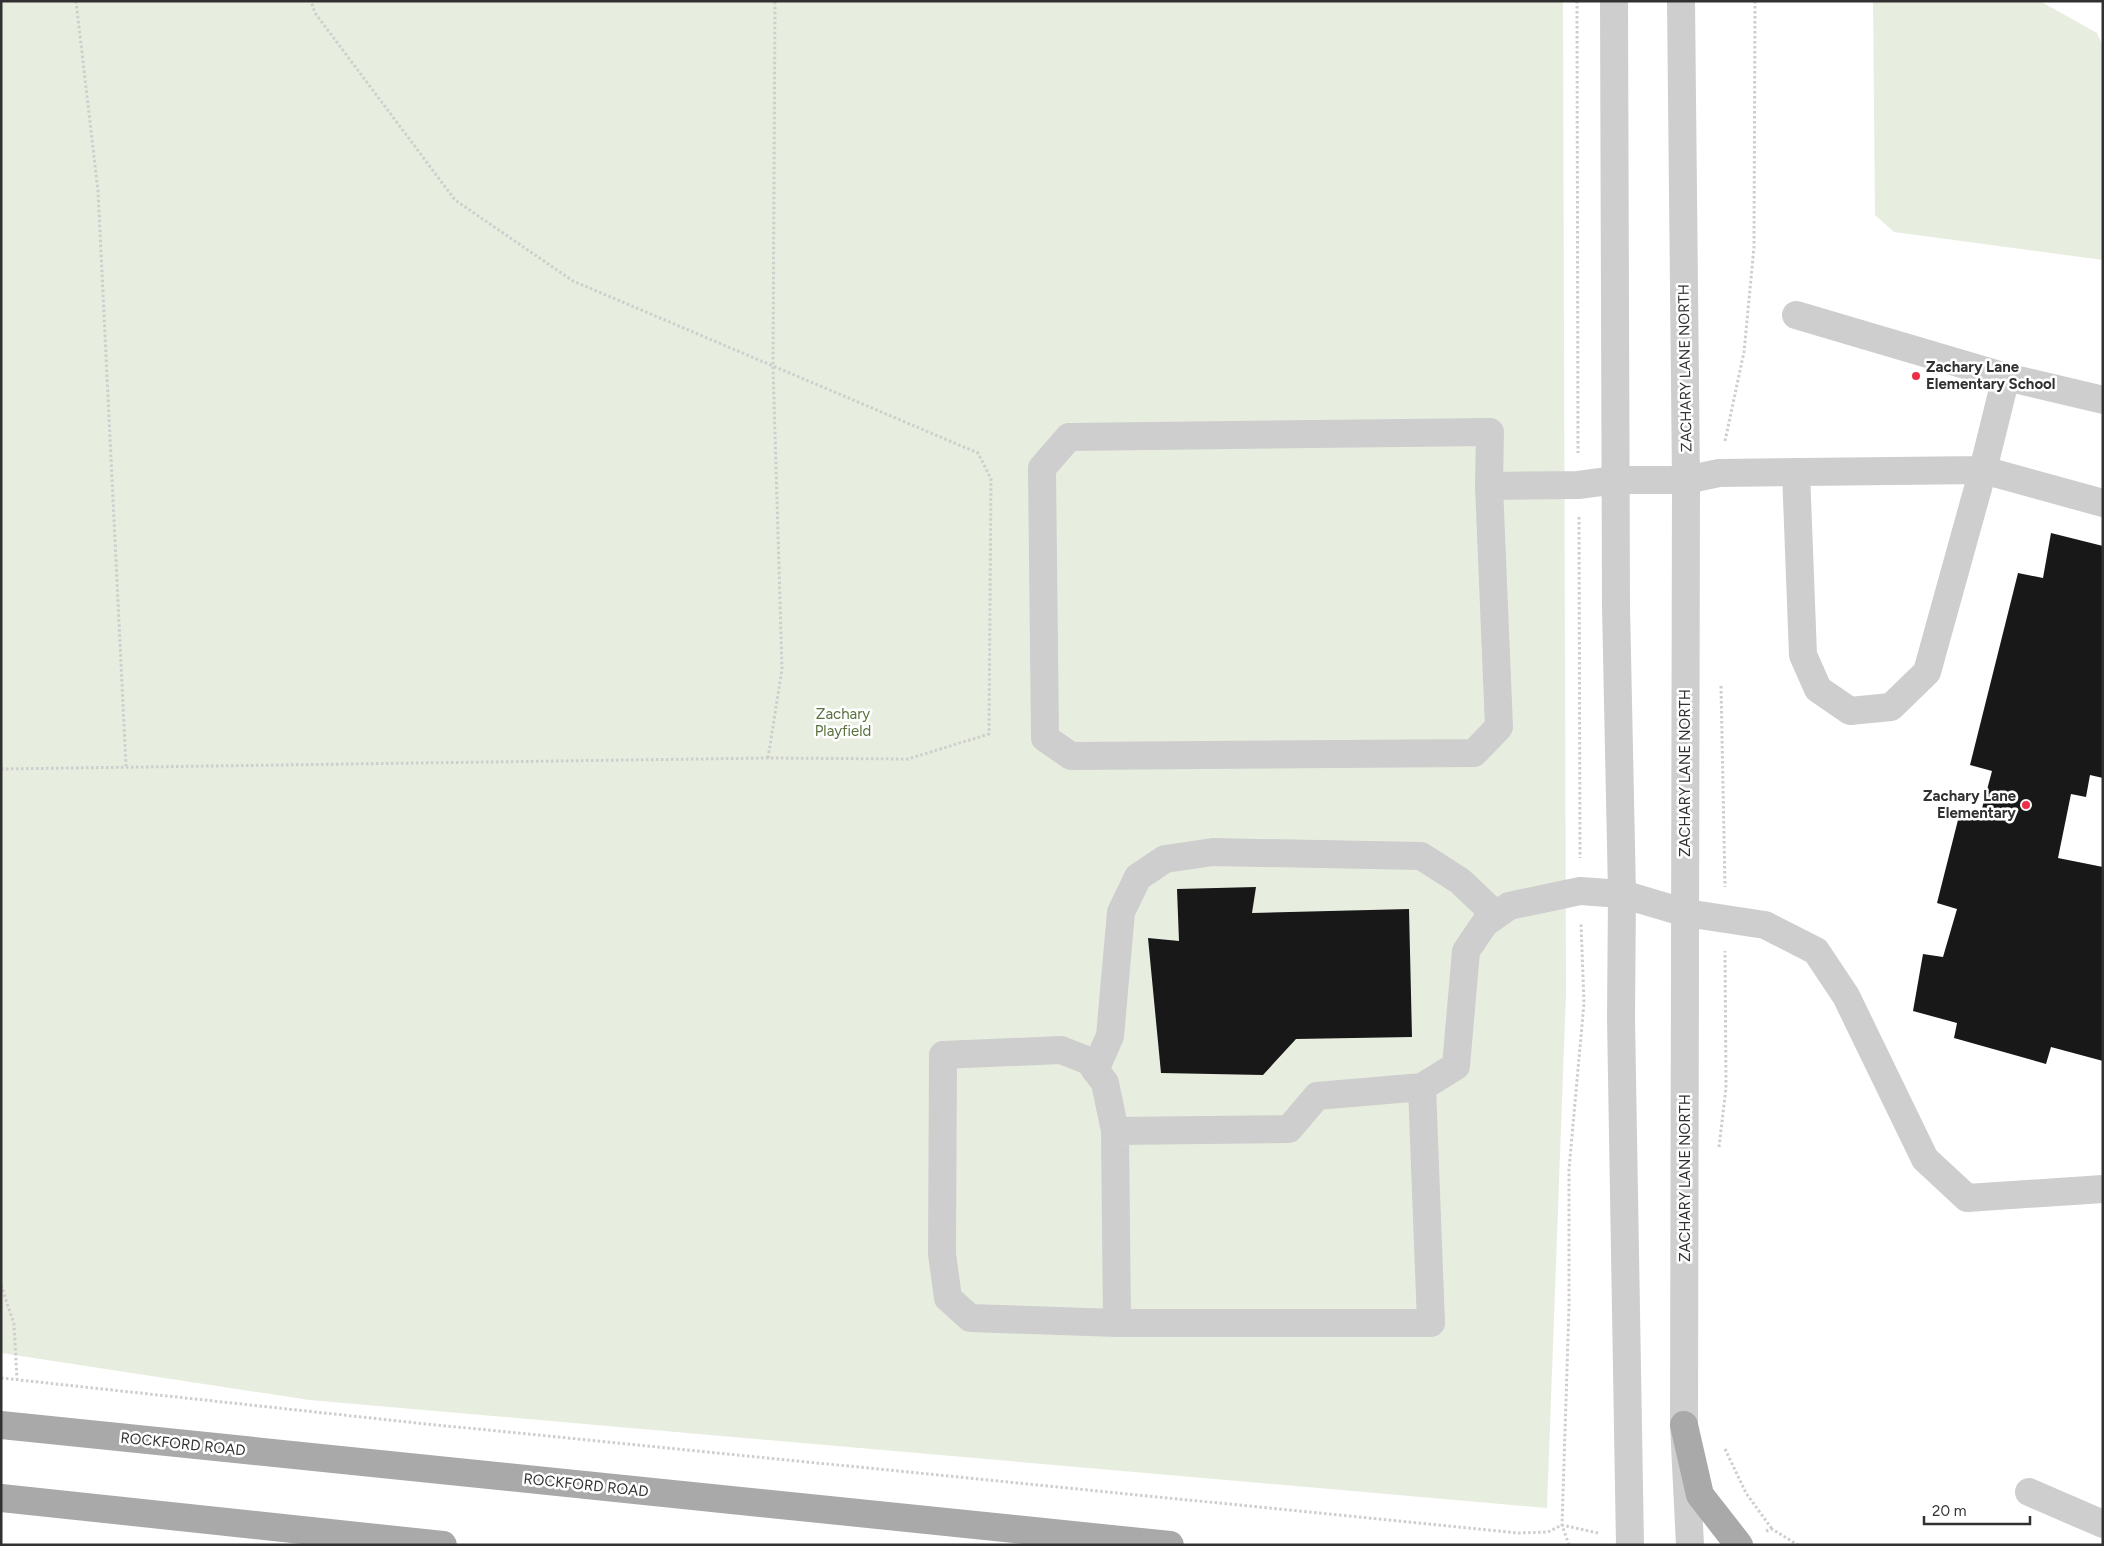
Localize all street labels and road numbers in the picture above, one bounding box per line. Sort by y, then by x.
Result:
street label: ZACHARY LANE NORTH [1675,284,1695,452]
street label: ZACHARY LANE NORTH [1676,689,1694,857]
street label: ZACHARY LANE NORTH [1676,1094,1694,1262]
street label: ROCKFORD ROAD [120,1428,246,1460]
street label: ROCKFORD ROAD [523,1469,649,1501]

